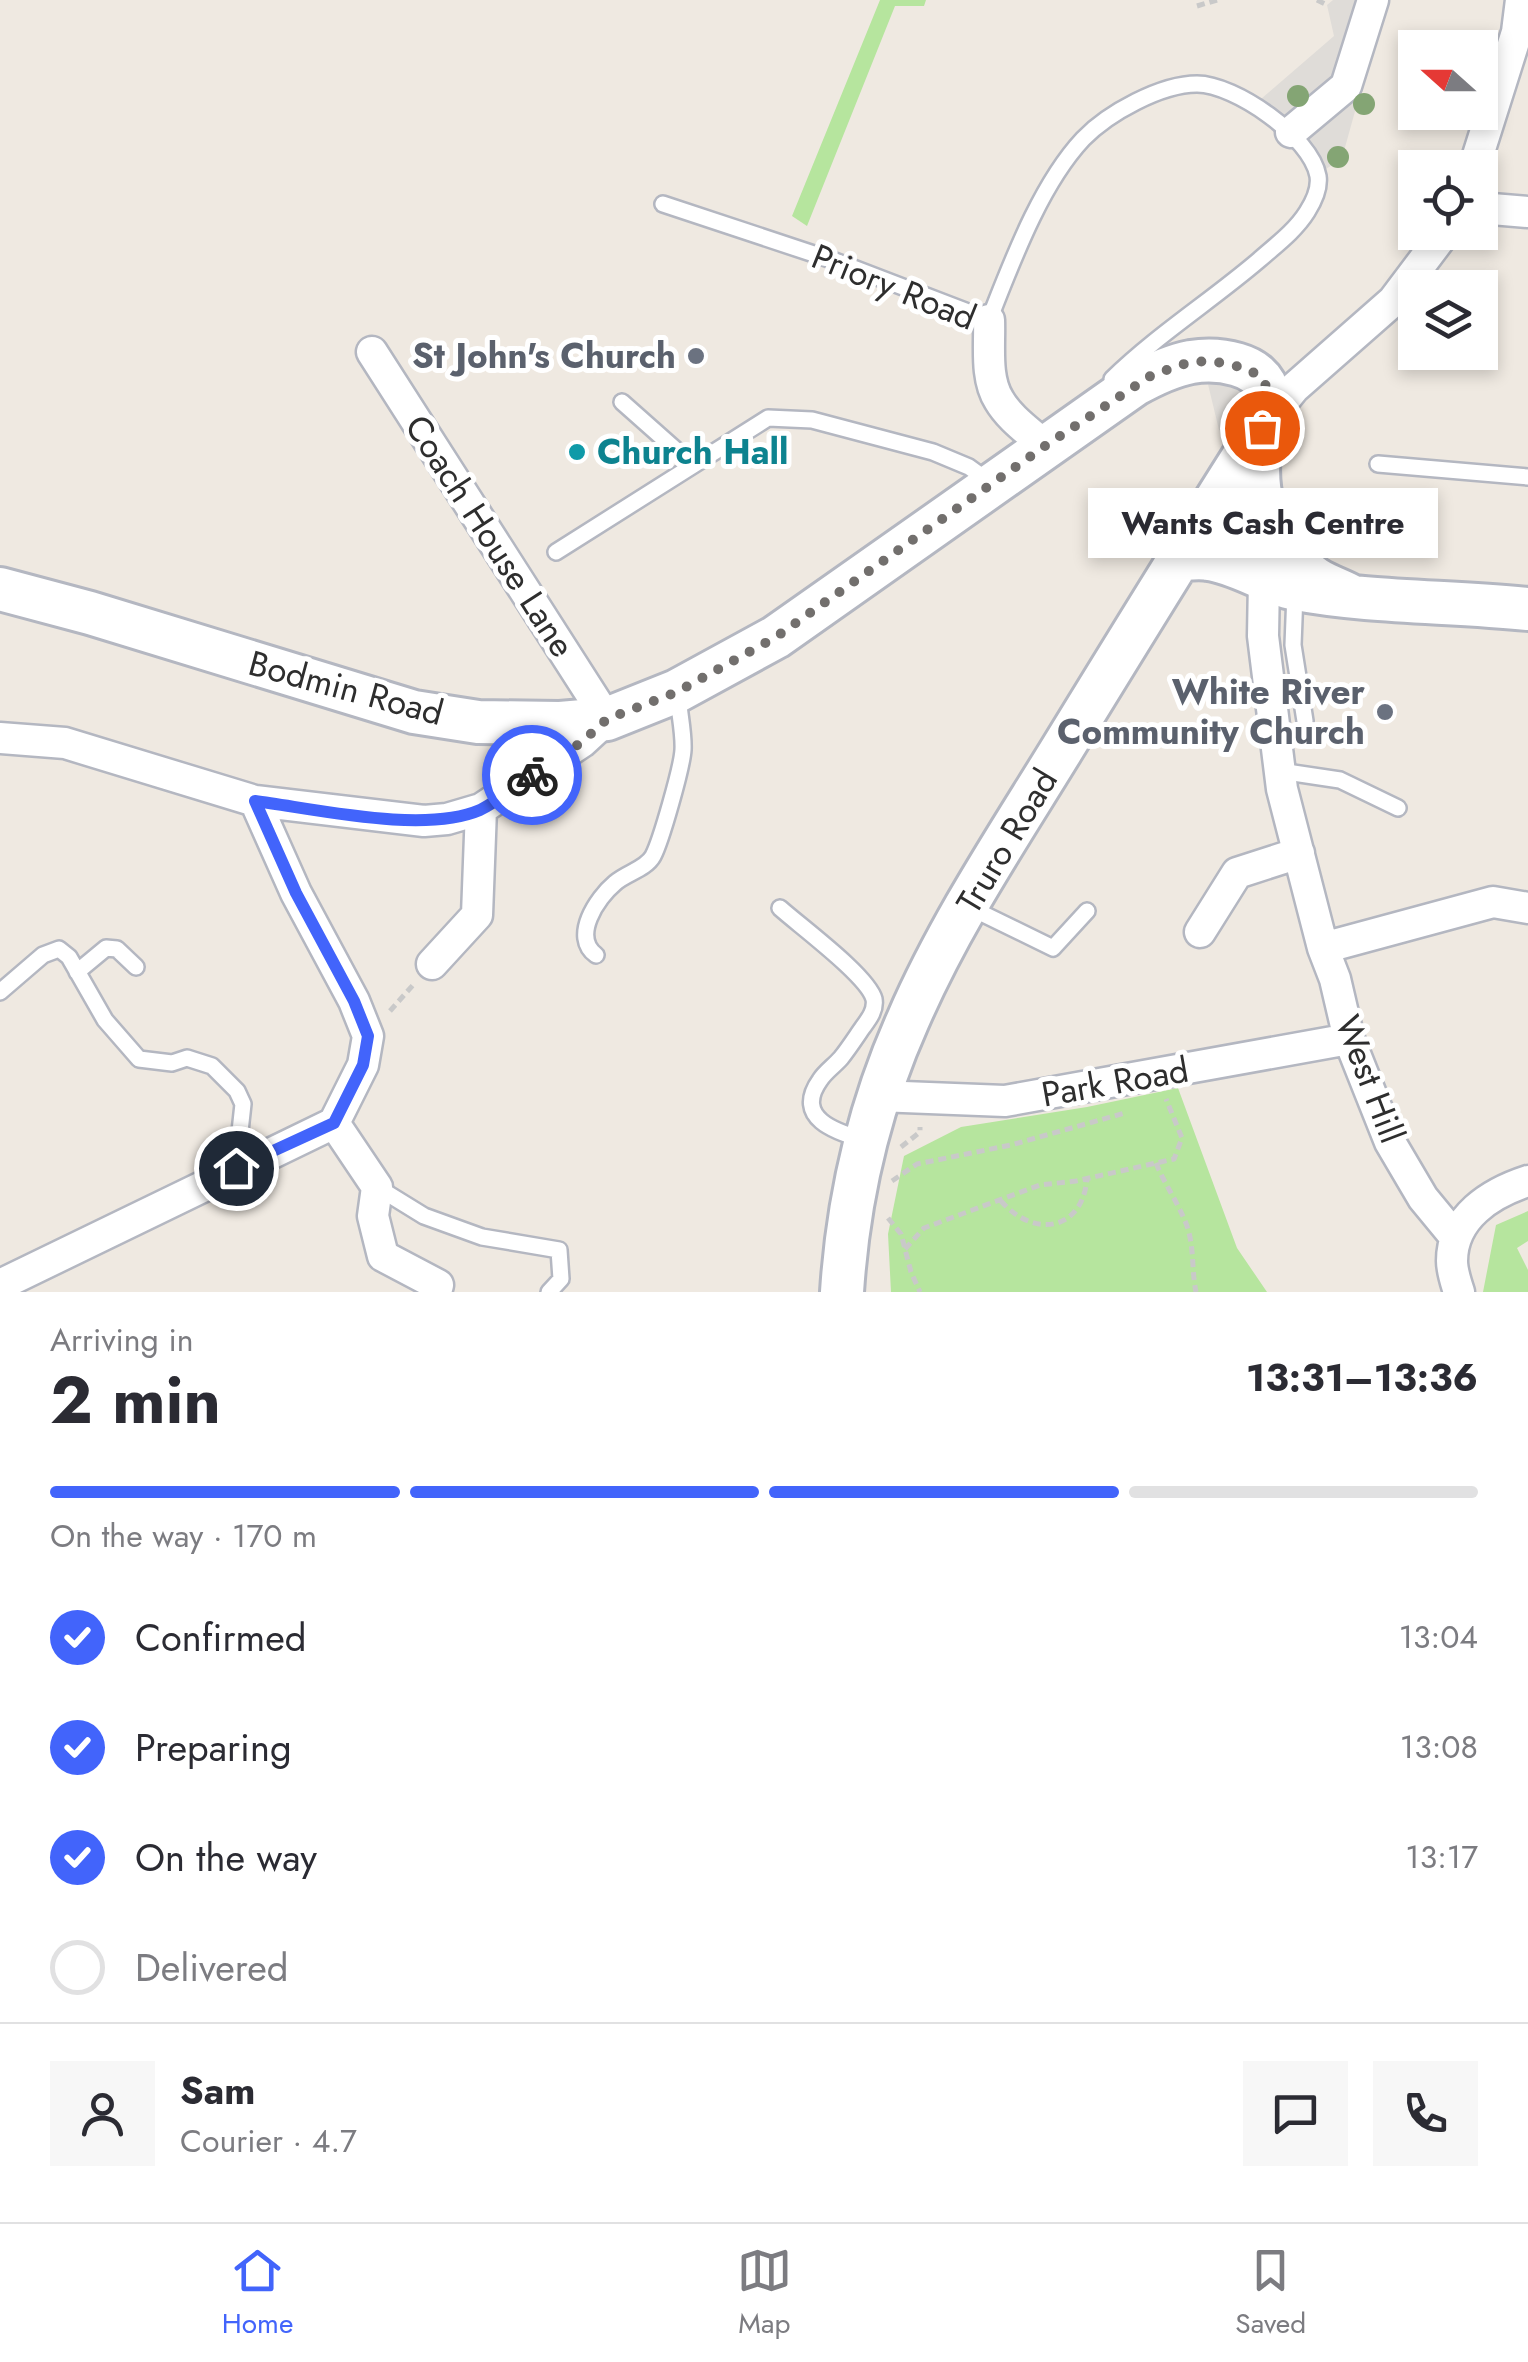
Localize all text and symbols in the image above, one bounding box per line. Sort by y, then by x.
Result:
north arrow [1398,30,1498,130]
map controls [1398,30,1498,370]
button: locate [1398,150,1498,250]
street label: Priory Road [804,231,984,343]
button: layers [1398,270,1498,370]
place label: St John's Church [412,331,676,381]
marker: St John's Church [685,345,707,367]
pin [1220,386,1305,471]
icon: bag [1235,401,1290,456]
street label: Coach House Lane [393,405,587,667]
place label: Church Hall [597,427,788,477]
marker: Church Hall [566,441,588,463]
callout: Wants Cash Centre [1087,488,1437,558]
text: Wants Cash Centre [1121,500,1405,546]
street label: Bodmin Road [243,638,449,738]
place label: White River Community Church [1057,667,1366,757]
marker: White River Community Church [1374,701,1396,723]
courier [482,725,582,825]
icon: bike [505,748,560,803]
street label: Truro Road [944,759,1070,923]
street label: West Hill [1323,1008,1417,1150]
street label: Park Road [1038,1044,1192,1120]
pin [194,1126,279,1211]
icon: home [209,1141,264,1196]
text: Arriving in [50,1317,194,1363]
text: 13:31–13:36 [1246,1350,1478,1405]
text: 2 min [50,1353,221,1447]
text: On the way · 170 m [50,1513,317,1559]
icon: check [50,1610,105,1665]
text: Confirmed [135,1610,306,1665]
text: 13:04 [1399,1614,1478,1660]
icon: check [50,1720,105,1775]
text: Preparing [135,1720,292,1775]
text: 13:08 [1400,1724,1478,1770]
icon: check [50,1830,105,1885]
text: On the way [135,1830,317,1885]
text: 13:17 [1405,1834,1478,1880]
text: Delivered [135,1940,288,1995]
button: person [50,2061,155,2166]
button: chat [1243,2061,1348,2166]
button: phone [1373,2061,1478,2166]
text: Sam [180,2063,255,2118]
text: Courier · 4.7 [180,2118,357,2164]
tab: Home [222,2243,293,2344]
tab: Map [737,2243,792,2344]
tab: Saved [1235,2243,1306,2344]

